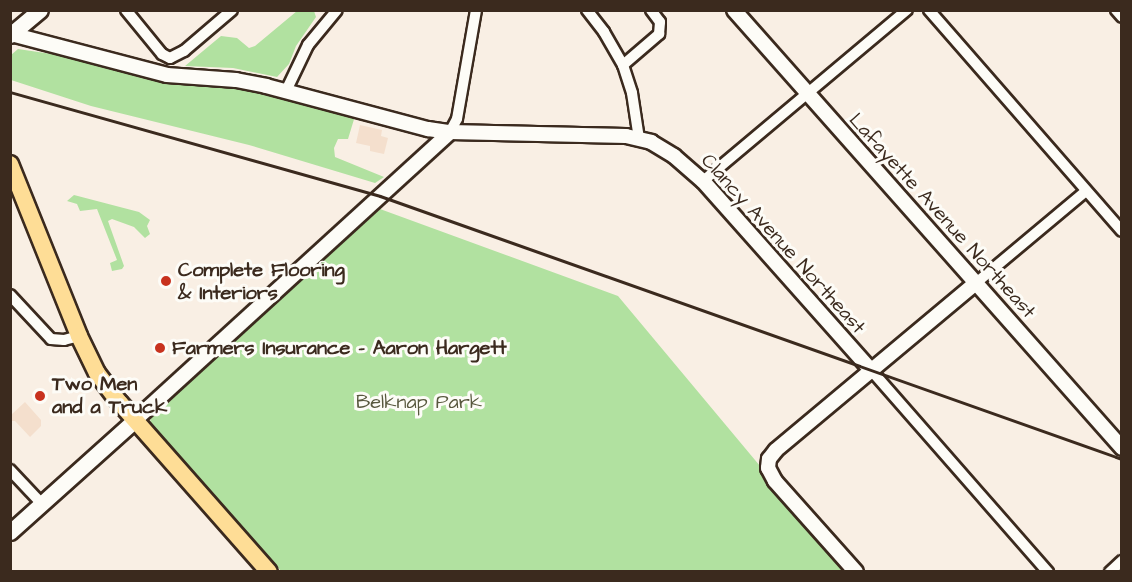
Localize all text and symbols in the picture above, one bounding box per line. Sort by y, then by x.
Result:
street label: Lafayette Avenue Northeast [843,108,1041,324]
street label: Clancy Avenue Northeast [696,149,870,339]
place label: Complete Flooring & Interiors [178,258,345,305]
marker: Complete Flooring & Interiors [159,274,173,288]
place label: Farmers Insurance - Aaron Hargett [172,336,507,360]
marker: Farmers Insurance - Aaron Hargett [153,341,167,355]
place label: Two Men and a Truck [52,372,167,419]
marker: Two Men and a Truck [33,389,47,403]
park label: Belknap Park [356,390,482,414]

